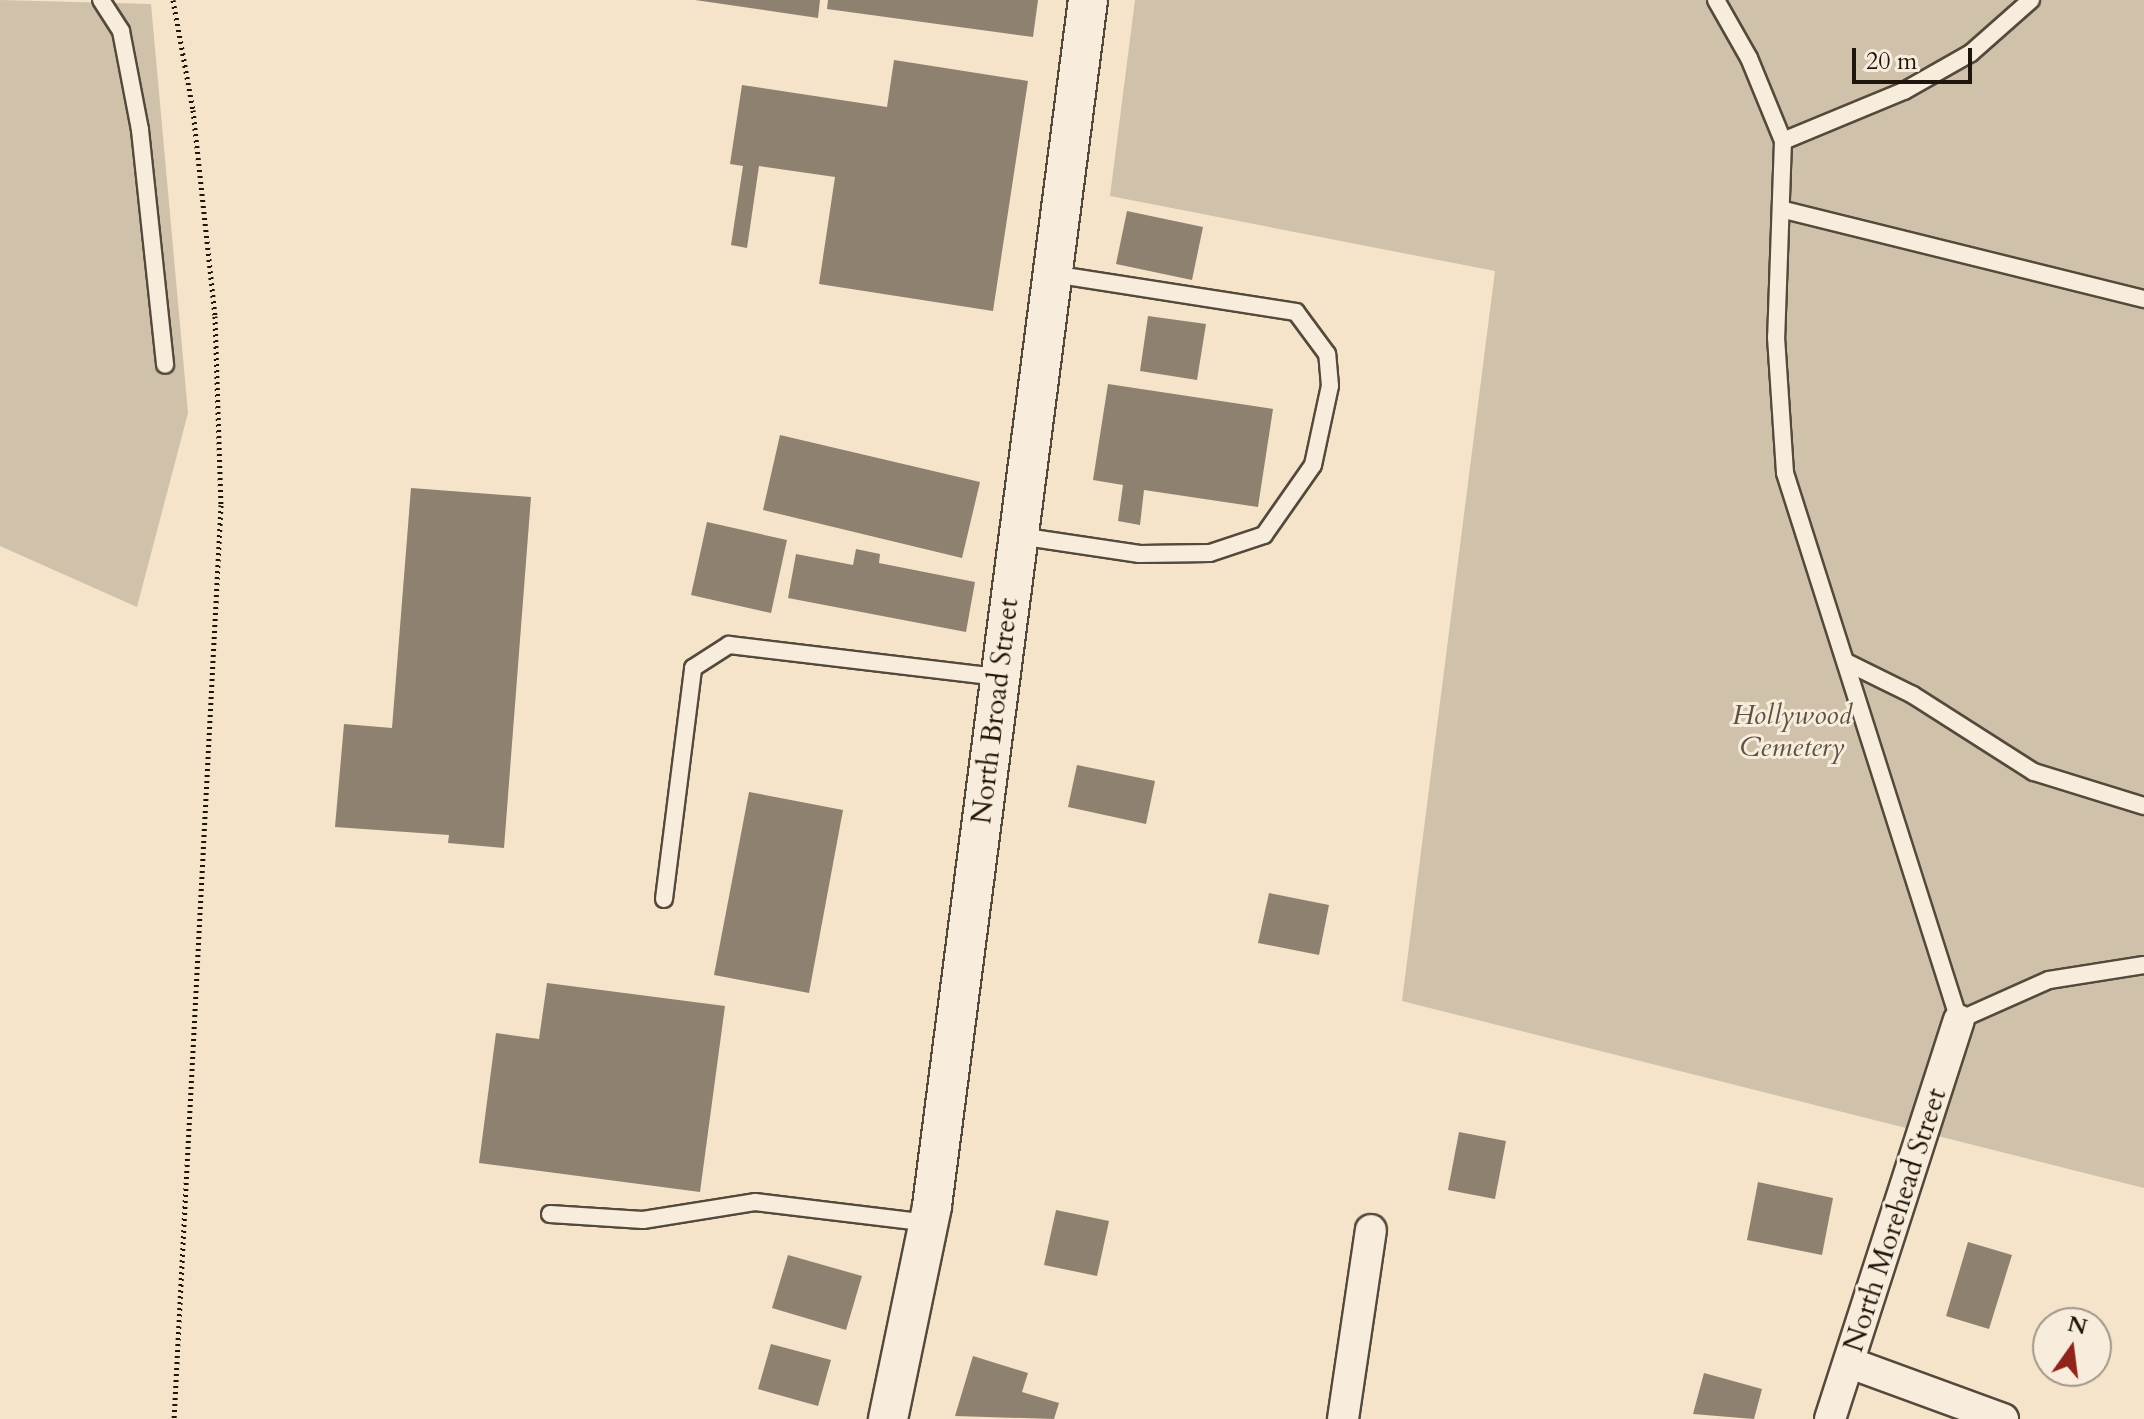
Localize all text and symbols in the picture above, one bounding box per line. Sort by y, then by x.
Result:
scale bar [1856,32,1976,82]
text: 20 m [1866,45,1917,78]
street label: North Broad Street [964,596,1026,826]
park label: Hollywood Cemetery [1732,698,1852,764]
street label: North Morehead Street [1836,1084,1954,1356]
north arrow [2032,1307,2112,1387]
text: N [2064,1309,2090,1343]

